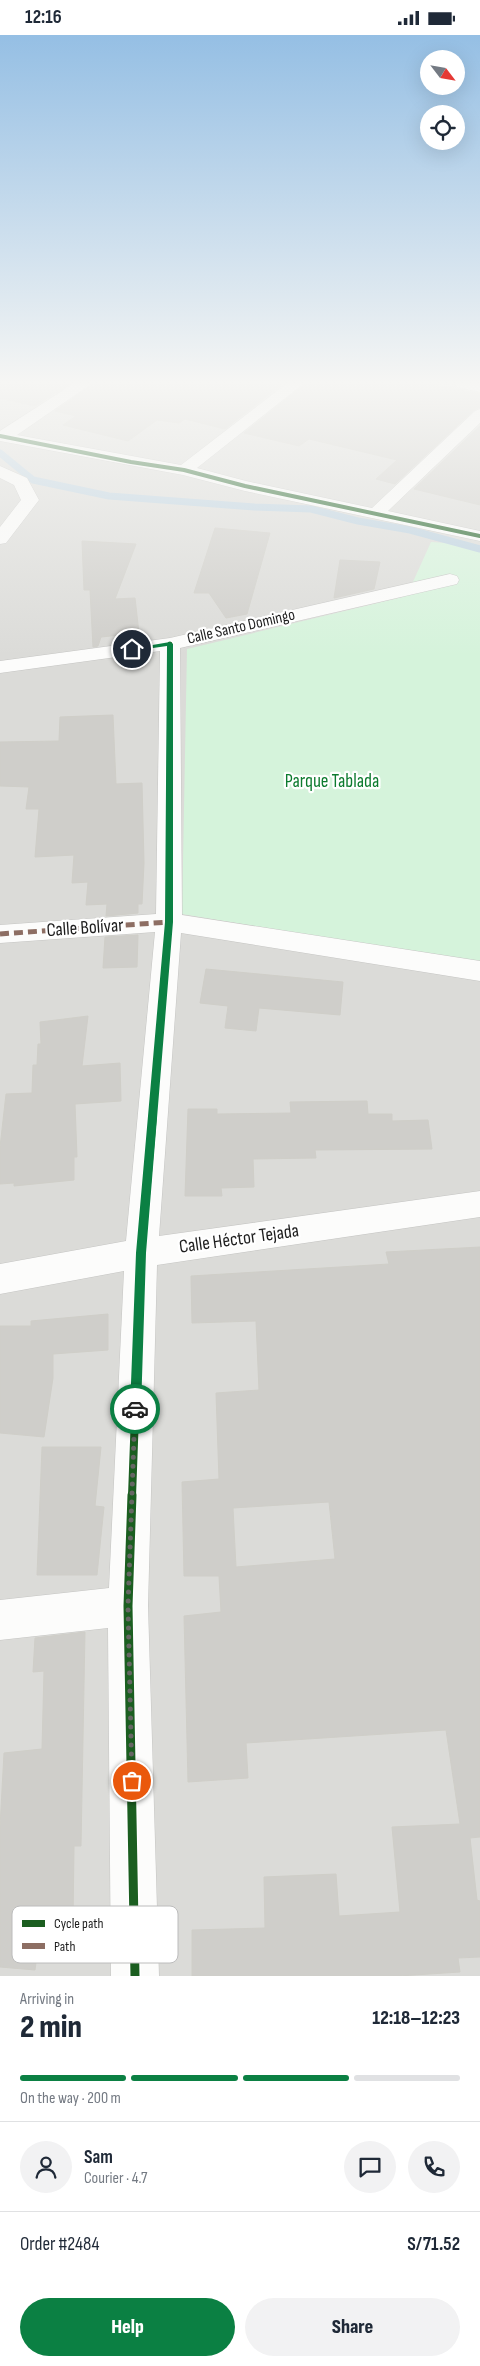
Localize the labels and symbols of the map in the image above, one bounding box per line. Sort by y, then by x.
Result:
north arrow [420,50,465,95]
street label: Calle Santo Domingo [185,605,297,649]
pin [111,628,153,670]
park label: Parque Tablada [285,770,379,793]
street label: Calle Bolívar [46,914,125,942]
street label: Calle Héctor Tejada [178,1219,300,1259]
courier [110,1384,160,1434]
pin [111,1760,153,1802]
legend [12,1906,178,1963]
text: Cycle path [54,1915,104,1932]
text: Path [54,1938,75,1955]

